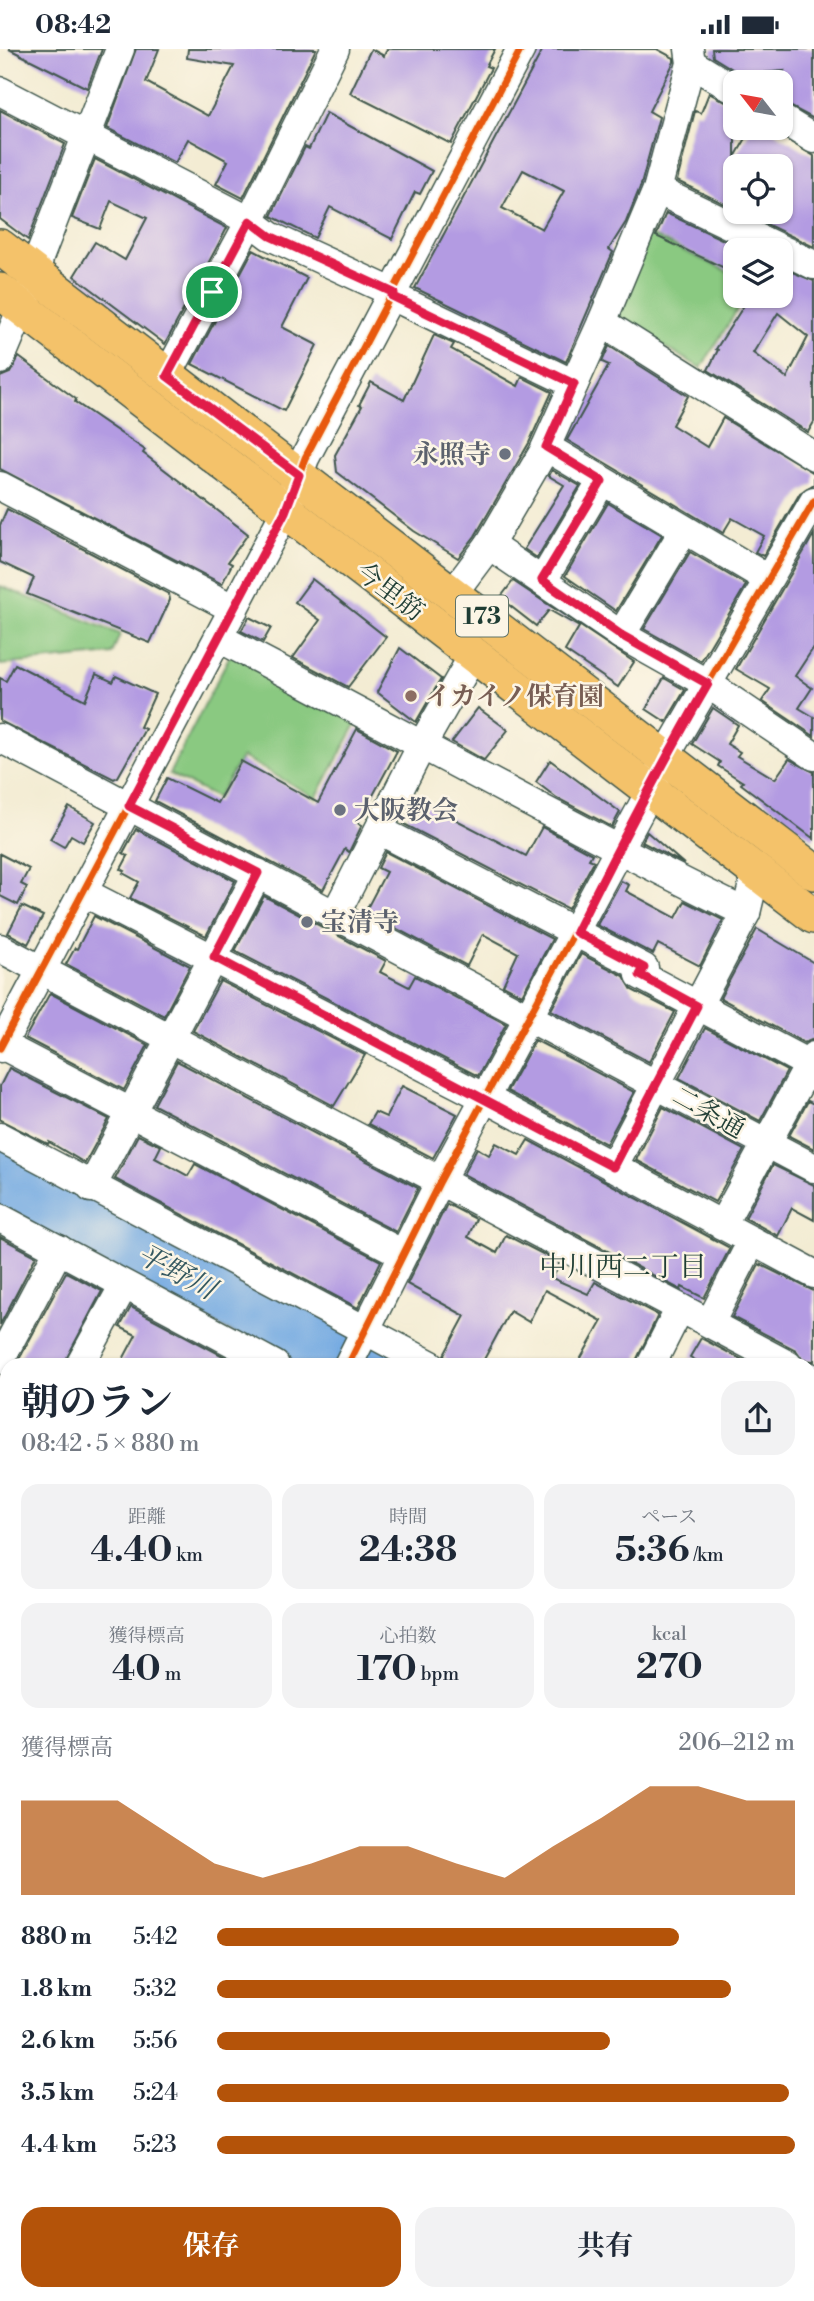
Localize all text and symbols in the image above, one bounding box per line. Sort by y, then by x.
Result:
text: 08:42 [35,9,111,41]
north arrow [723,70,793,140]
map controls [723,70,793,308]
button: locate [723,154,793,224]
button: layers [723,238,793,308]
pin [182,262,242,322]
icon: arrive [193,273,231,311]
place label: 永照寺 [413,439,491,471]
marker: 永照寺 [497,446,513,462]
street label: 今里筋 [349,556,430,628]
road number: 173 [456,595,508,637]
place label: イカイノ保育園 [425,681,604,713]
marker: イカイノ保育園 [403,688,419,704]
place label: 大阪教会 [354,795,458,827]
marker: 大阪教会 [332,802,348,818]
place label: 宝清寺 [321,907,399,939]
marker: 宝清寺 [299,914,315,930]
street label: 二条通 [667,1080,750,1146]
water label: 平野川 [131,1237,224,1309]
district label: 中川西二丁目 [539,1250,707,1285]
text: 朝のラン [21,1380,173,1427]
button: share [721,1381,795,1455]
text: 08:42 · 5 × 880 m [21,1430,199,1458]
text: 距離 [128,1505,166,1529]
text: 時間 [389,1505,427,1529]
text: ペース [641,1505,697,1529]
text: 4.40 [90,1529,172,1572]
text: 24:38 [359,1529,457,1572]
text: 5:36 [615,1529,689,1572]
text: km [172,1543,203,1567]
text: /km [689,1543,724,1567]
text: kcal [652,1622,687,1646]
text: 獲得標高 [109,1624,185,1648]
text: 心拍数 [379,1624,437,1648]
text: 270 [636,1646,703,1689]
text: 40 [112,1648,161,1691]
text: 170 [357,1648,417,1691]
text: m [161,1662,181,1686]
text: bpm [417,1662,459,1686]
text: 206–212 m [679,1729,795,1757]
text: 獲得標高 [21,1734,113,1762]
text: 880 m [21,1923,92,1951]
text: 5:42 [133,1923,178,1951]
text: 1.8 km [21,1975,92,2003]
text: 5:32 [133,1975,177,2003]
text: 2.6 km [21,2027,95,2055]
text: 5:56 [133,2027,177,2055]
text: 3.5 km [21,2079,94,2107]
text: 5:24 [133,2079,178,2107]
text: 4.4 km [21,2131,97,2159]
text: 5:23 [133,2131,177,2159]
button: 保存 [21,2207,401,2287]
button: 共有 [415,2207,795,2287]

